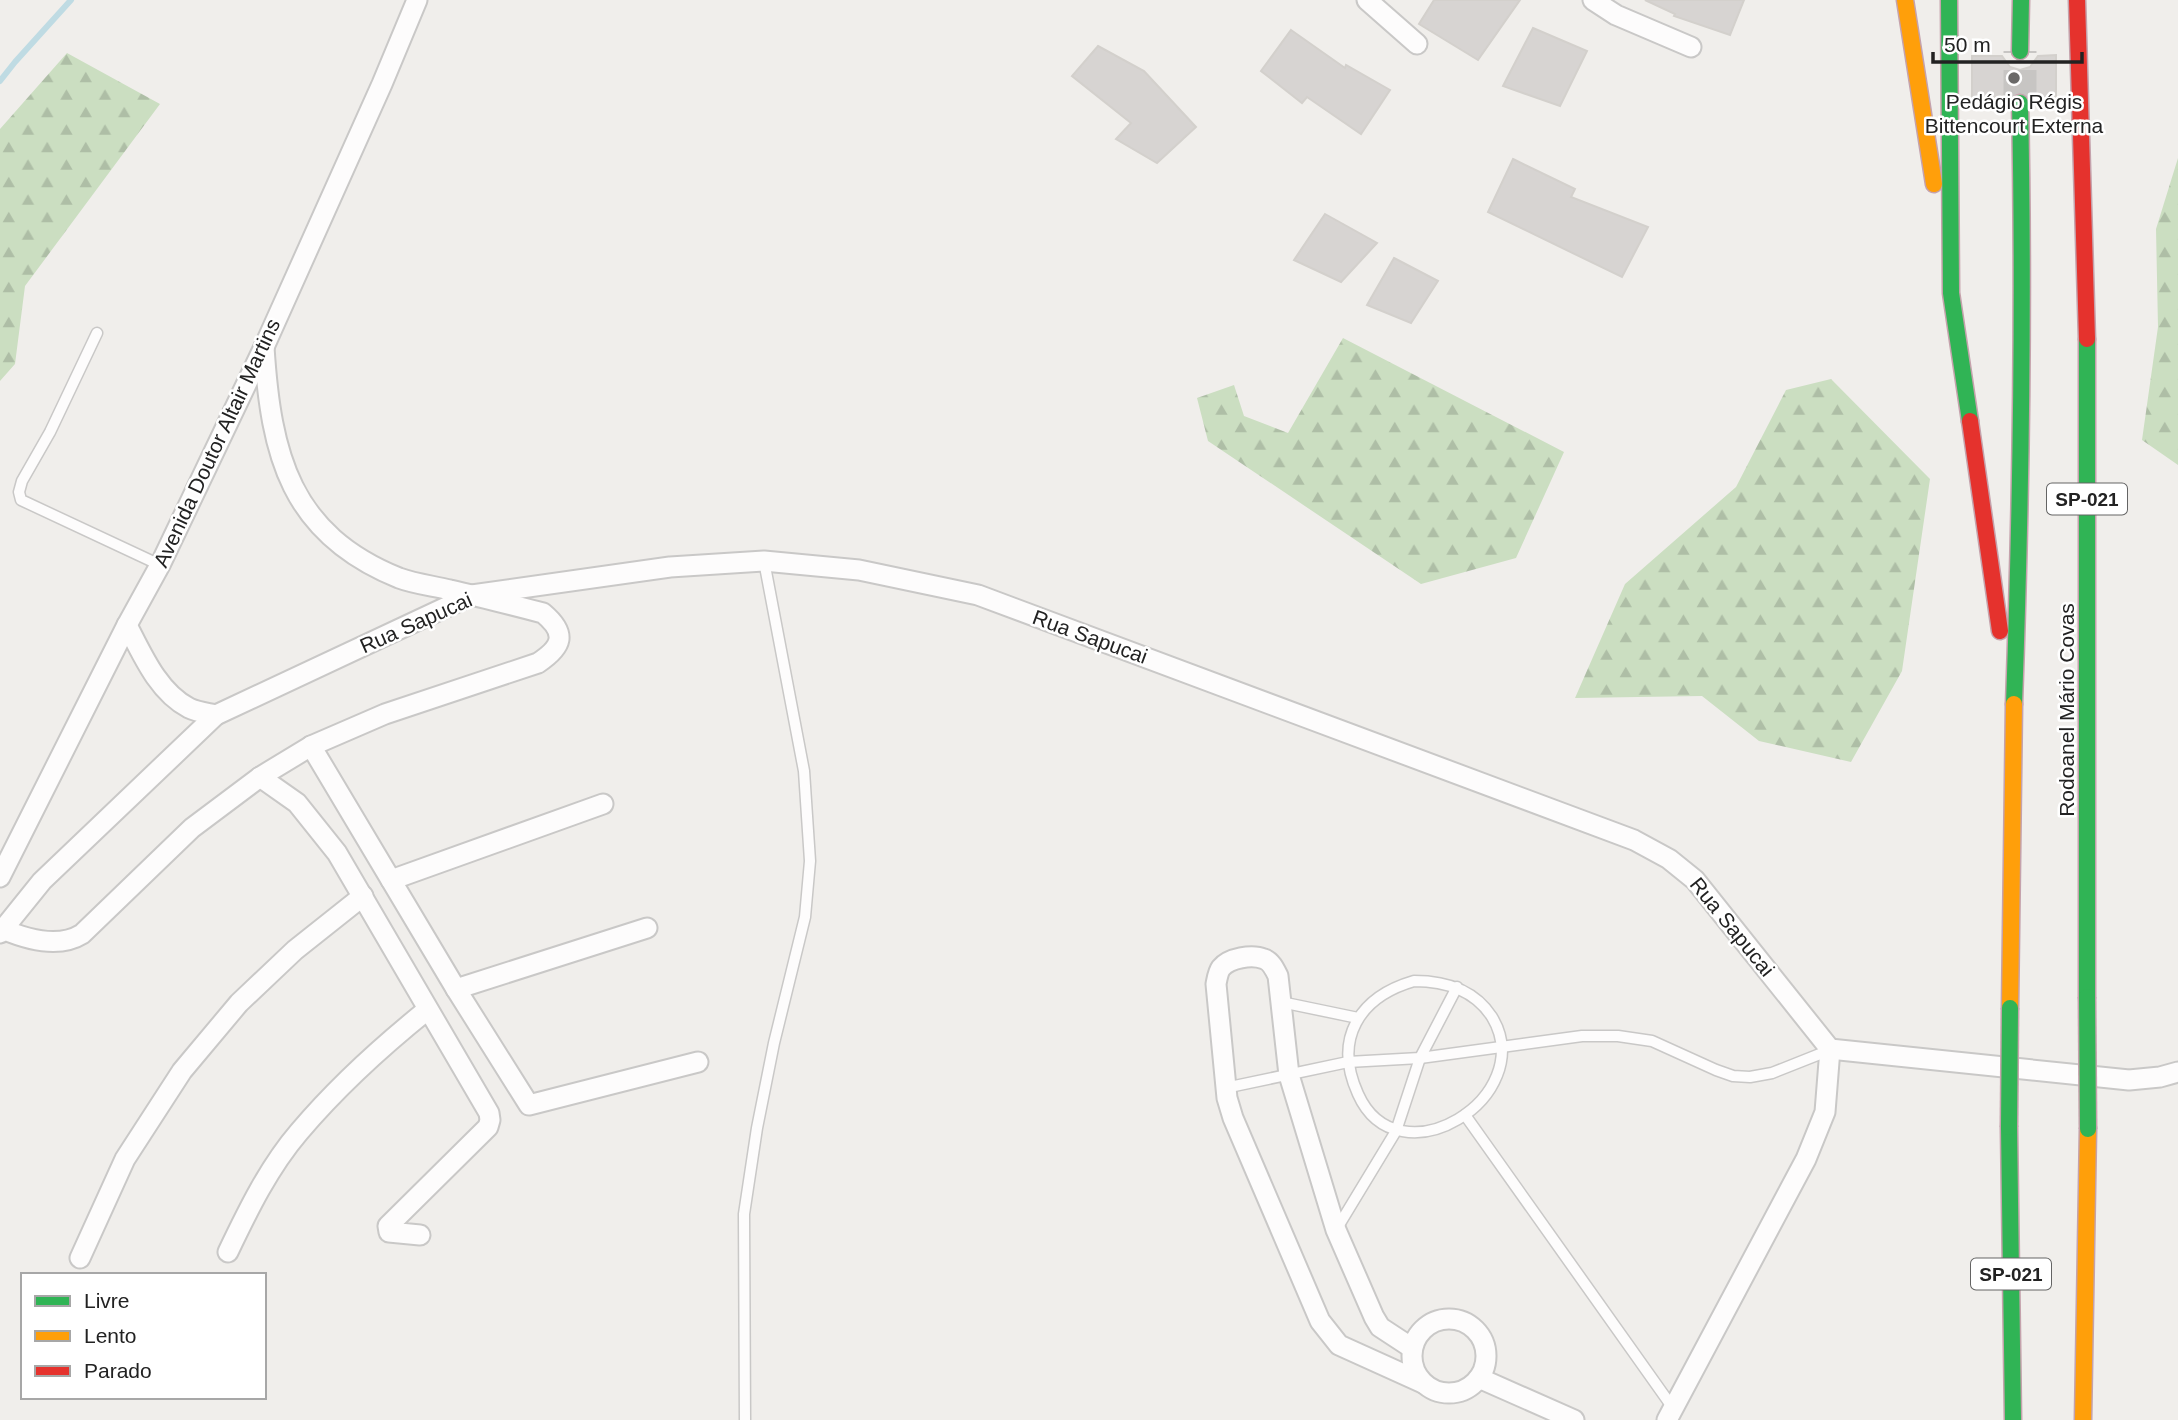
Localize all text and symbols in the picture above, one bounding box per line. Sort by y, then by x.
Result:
scale bar [1933,21,2082,65]
text: 50 m [1944,33,1991,56]
marker: Pedágio Régis Bittencourt Externa [2006,70,2022,86]
place label: Pedágio Régis Bittencourt Externa [1925,90,2104,137]
street label: Avenida Doutor Altair Martins [149,315,284,571]
road number: SP-021 [2047,484,2127,514]
street label: Rua Sapucai [356,588,475,658]
street label: Rodoanel Mário Covas [2055,603,2078,817]
street label: Rua Sapucai [1030,605,1151,668]
street label: Rua Sapucai [1686,873,1779,981]
road number: SP-021 [1971,1258,2051,1290]
legend [21,1273,266,1399]
text: Livre [84,1289,130,1312]
text: Lento [84,1324,137,1347]
text: Parado [84,1359,152,1382]

